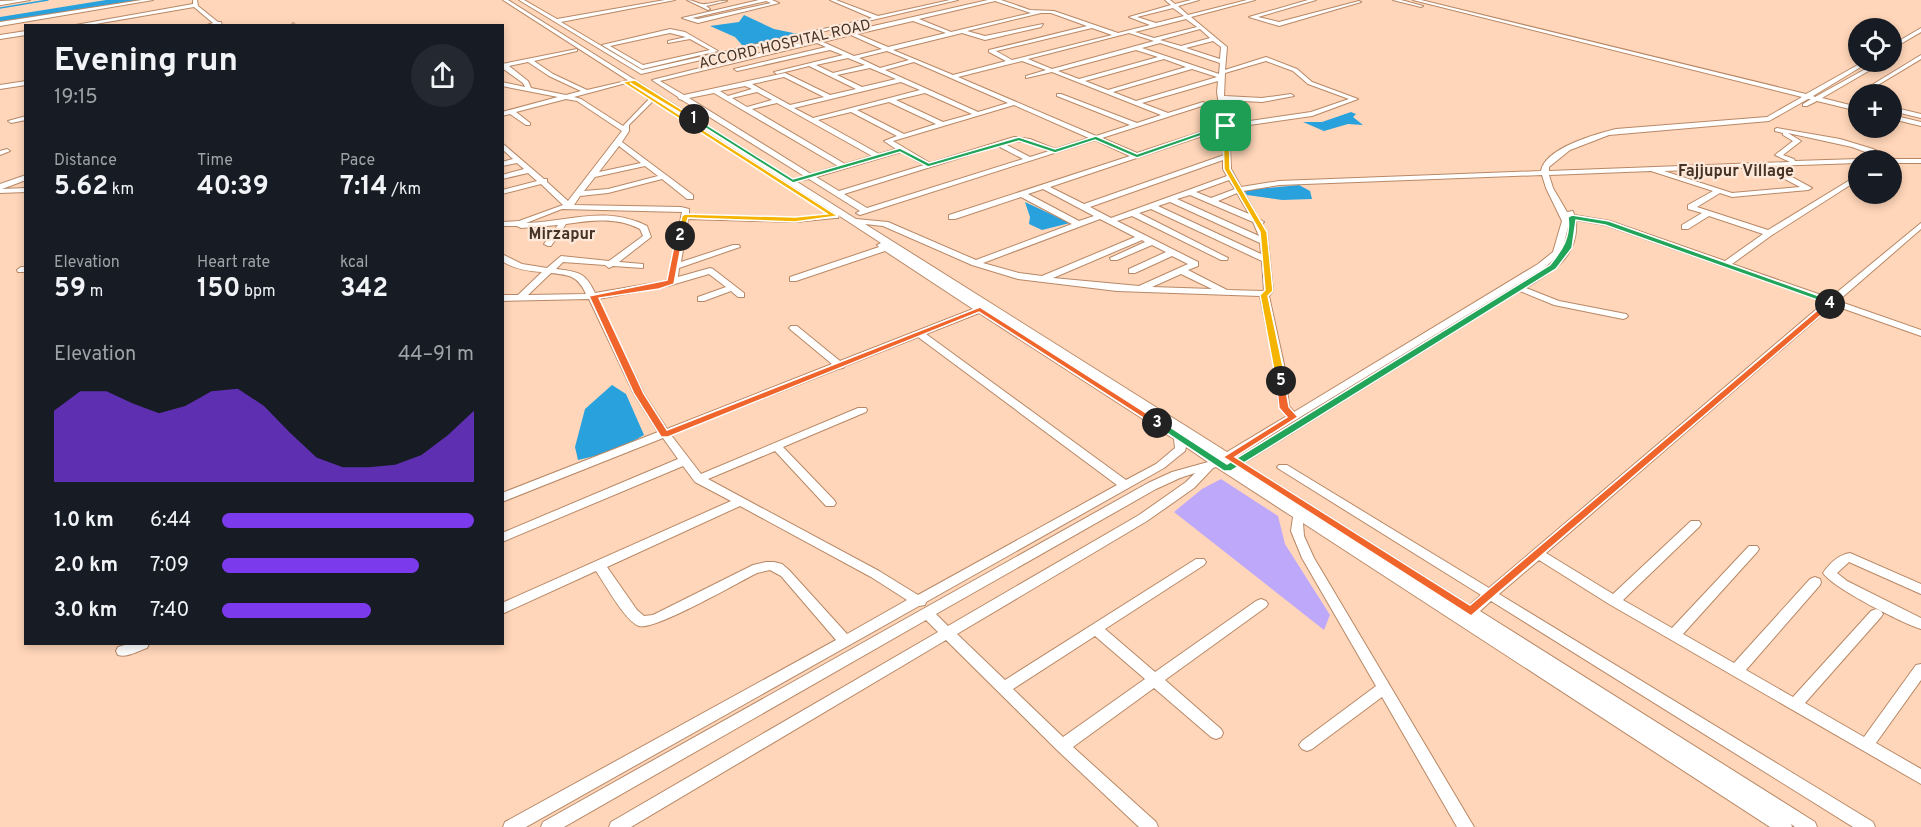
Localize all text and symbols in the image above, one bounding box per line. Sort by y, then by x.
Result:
street label: ACCORD HOSPITAL ROAD [697,16,873,74]
map controls [1848,18,1902,204]
button: locate [1848,18,1902,72]
text: Evening run [54,41,238,83]
button: share [411,44,474,107]
button: + [1848,84,1902,138]
text: 19:15 [54,85,98,111]
pin [1200,100,1251,151]
pin: 1 [679,104,709,134]
text: 1 [691,109,697,129]
icon: arrive [1209,109,1242,142]
button: − [1848,150,1902,204]
text: Distance [54,151,117,171]
text: Time [197,151,233,171]
text: Pace [340,151,375,171]
district label: Fajjupur Village [1678,162,1794,182]
text: 5.62 [54,171,108,204]
text: 40:39 [197,171,269,204]
text: 7:14 [340,171,387,204]
text: km [108,180,134,200]
text: /km [387,180,421,200]
pin: 2 [665,221,695,251]
district label: Mirzapur [528,225,596,245]
text: 2 [675,226,685,246]
text: Elevation [54,253,120,273]
text: Heart rate [197,253,270,273]
text: kcal [340,253,368,273]
text: 59 [54,273,86,306]
text: 150 [197,273,240,306]
text: 342 [340,273,388,306]
text: m [86,282,103,302]
text: bpm [240,282,276,302]
pin: 4 [1815,289,1845,319]
text: 4 [1825,294,1835,314]
text: Elevation [54,342,136,368]
text: 44–91 m [398,342,474,368]
pin: 5 [1266,366,1296,396]
text: 5 [1276,371,1286,391]
pin: 3 [1142,408,1172,438]
text: 3 [1152,413,1162,433]
text: 1.0 km [54,508,114,534]
text: 6:44 [150,508,191,534]
text: 2.0 km [54,553,118,579]
text: 7:09 [150,553,189,579]
text: 3.0 km [54,598,117,624]
text: 7:40 [150,598,189,624]

